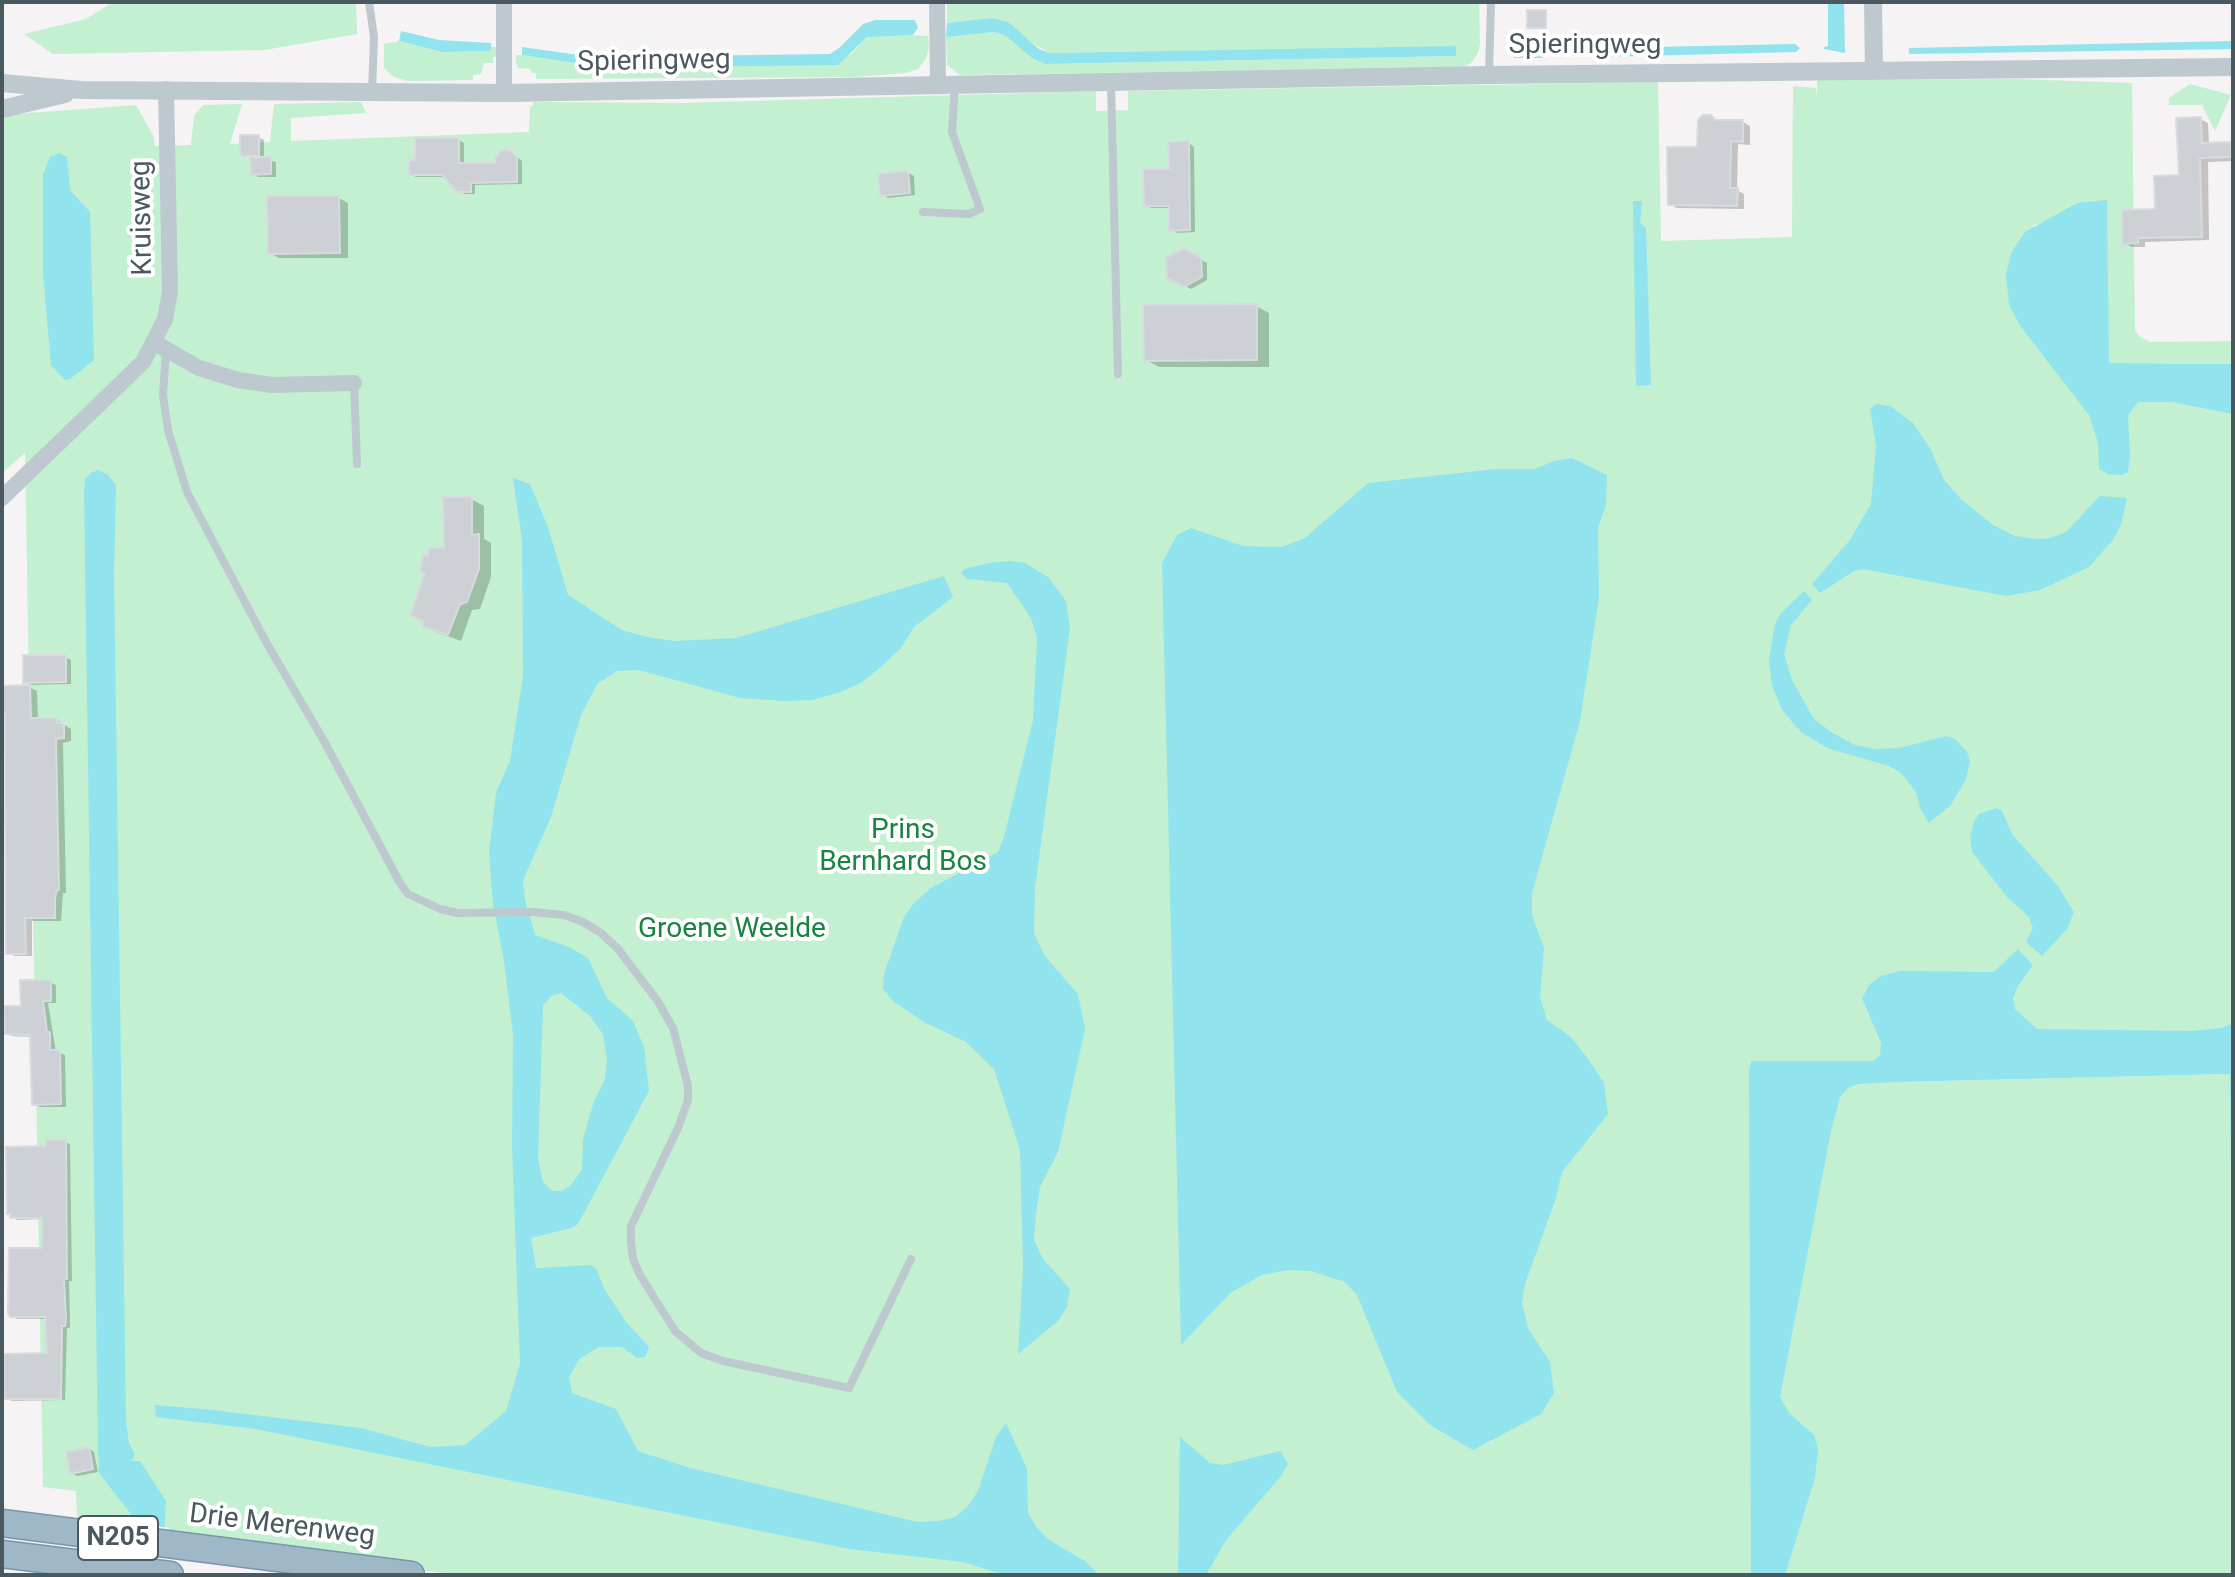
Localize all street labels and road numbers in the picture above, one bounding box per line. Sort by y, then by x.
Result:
street label: Spieringweg [1508,29,1662,63]
street label: Spieringweg [577,44,731,80]
street label: Kruisweg [125,160,161,276]
street label: Drie Merenweg [187,1498,377,1554]
road number: N205 [78,1516,158,1560]

